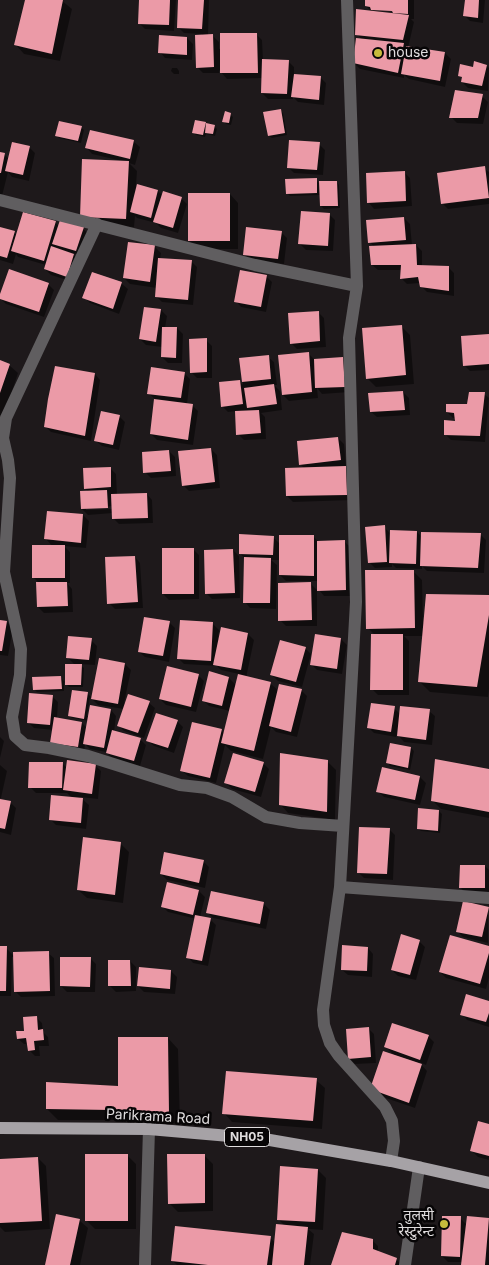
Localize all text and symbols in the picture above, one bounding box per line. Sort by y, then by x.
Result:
place label: house [388,45,429,61]
marker: house [372,47,384,59]
street label: Parikrama Road [105,1106,211,1128]
road number: NH05 [224,1128,270,1146]
place label: तुलसी रेस्टुरेन्ट [399,1208,434,1240]
marker: तुलसी रेस्टुरेन्ट [438,1218,450,1230]

